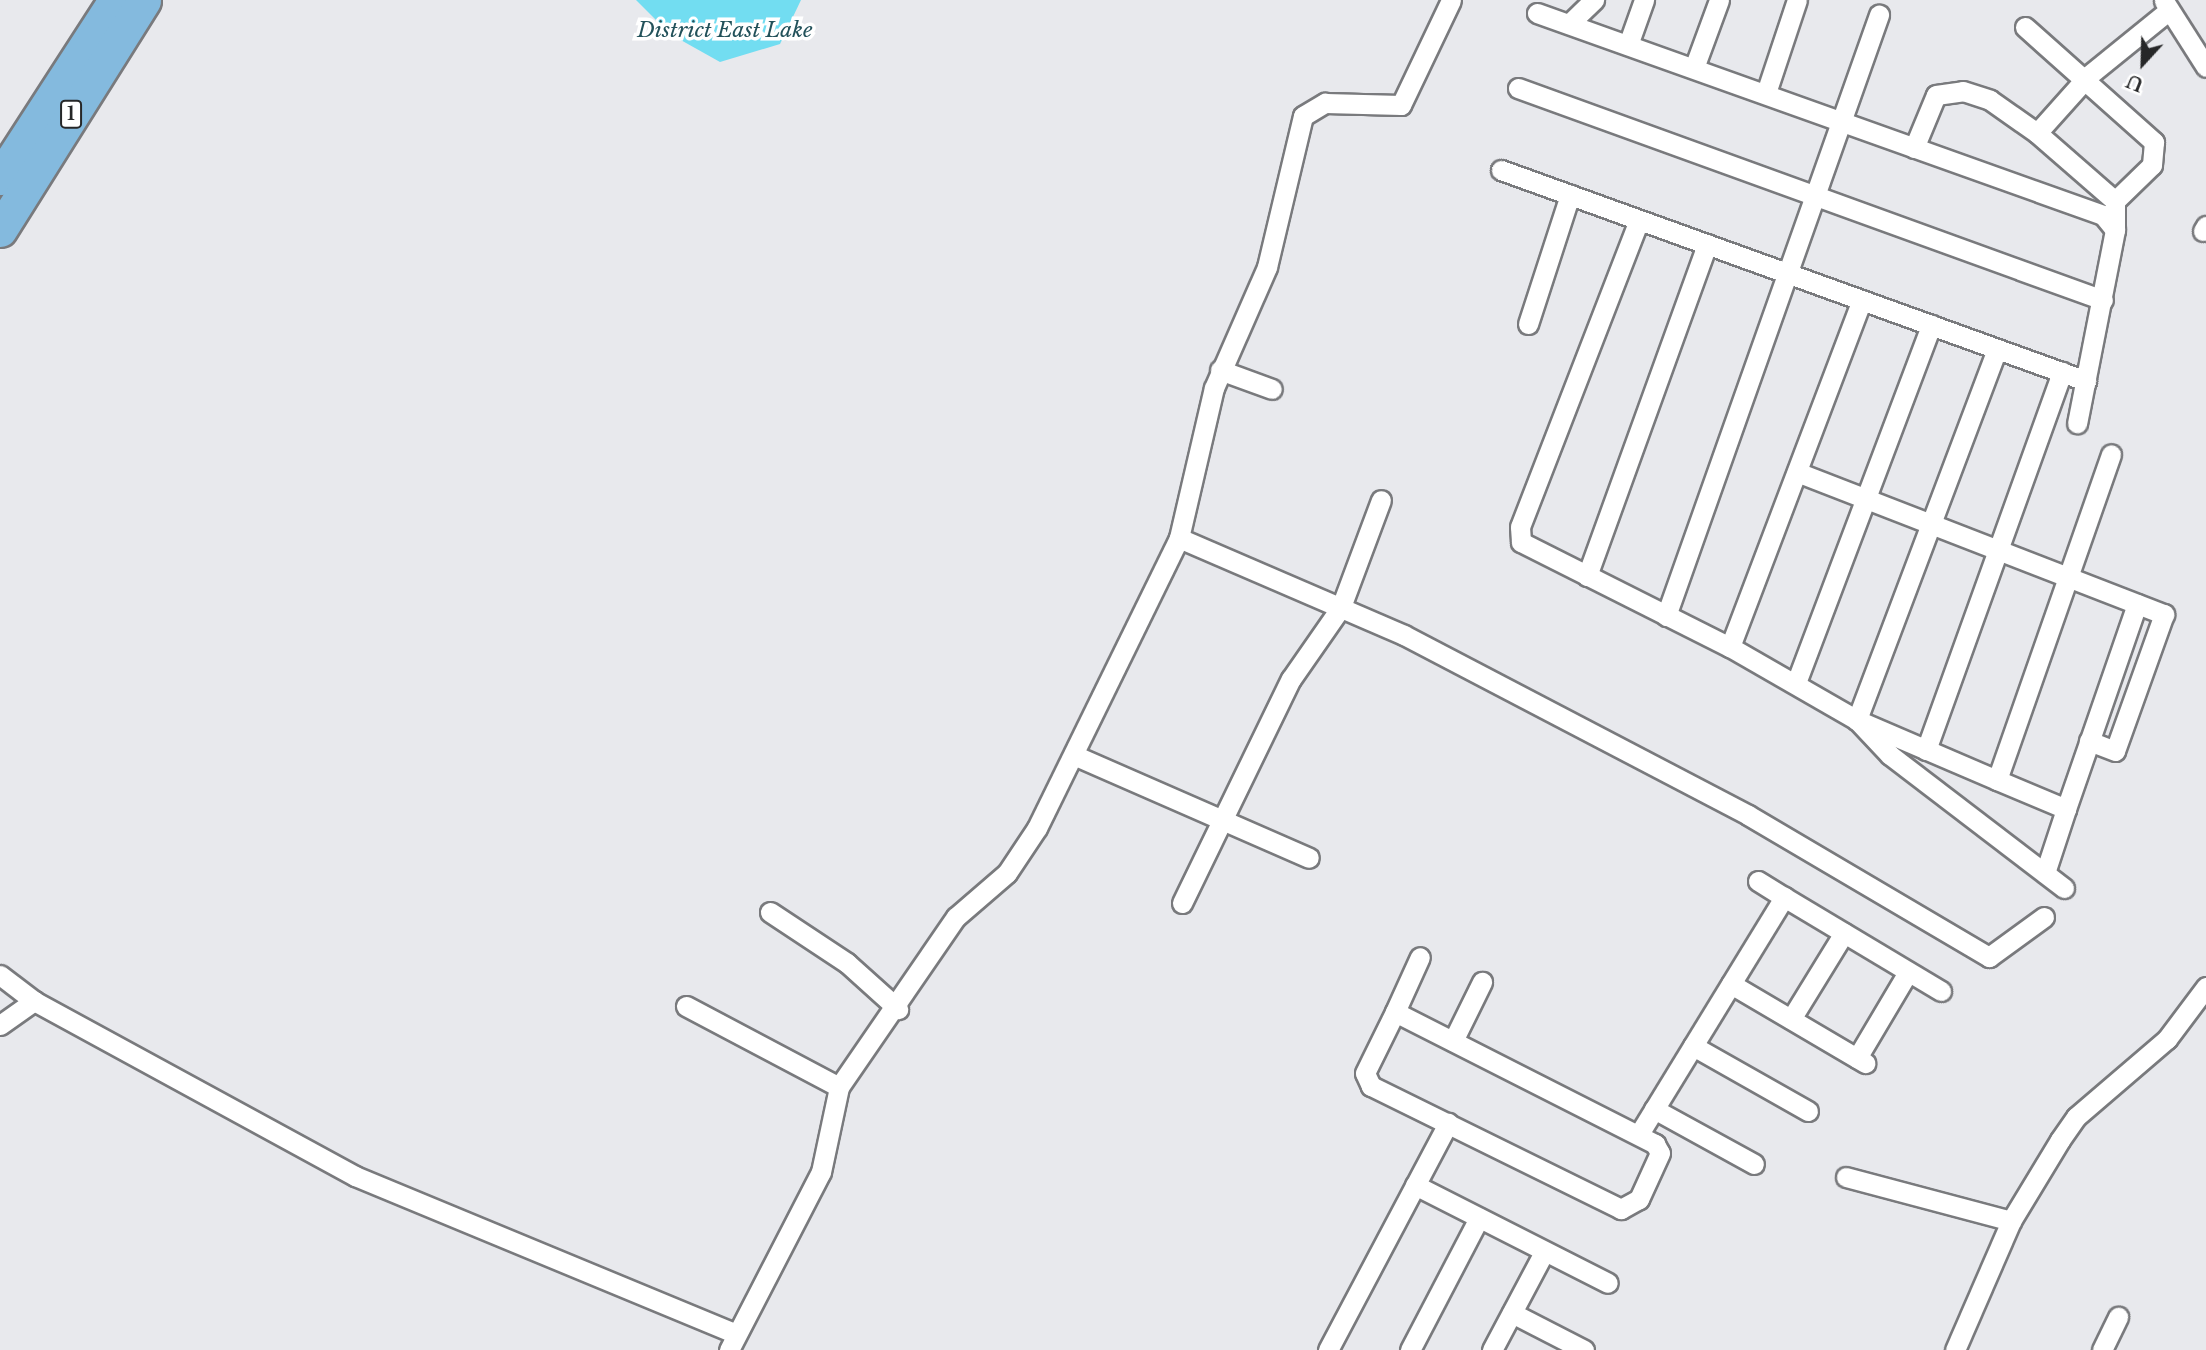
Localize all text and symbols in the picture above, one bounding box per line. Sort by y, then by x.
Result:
water label: District East Lake [637,17,813,43]
north arrow [2108,28,2178,98]
text: U [2123,69,2147,97]
road number: 1 [59,100,83,128]

